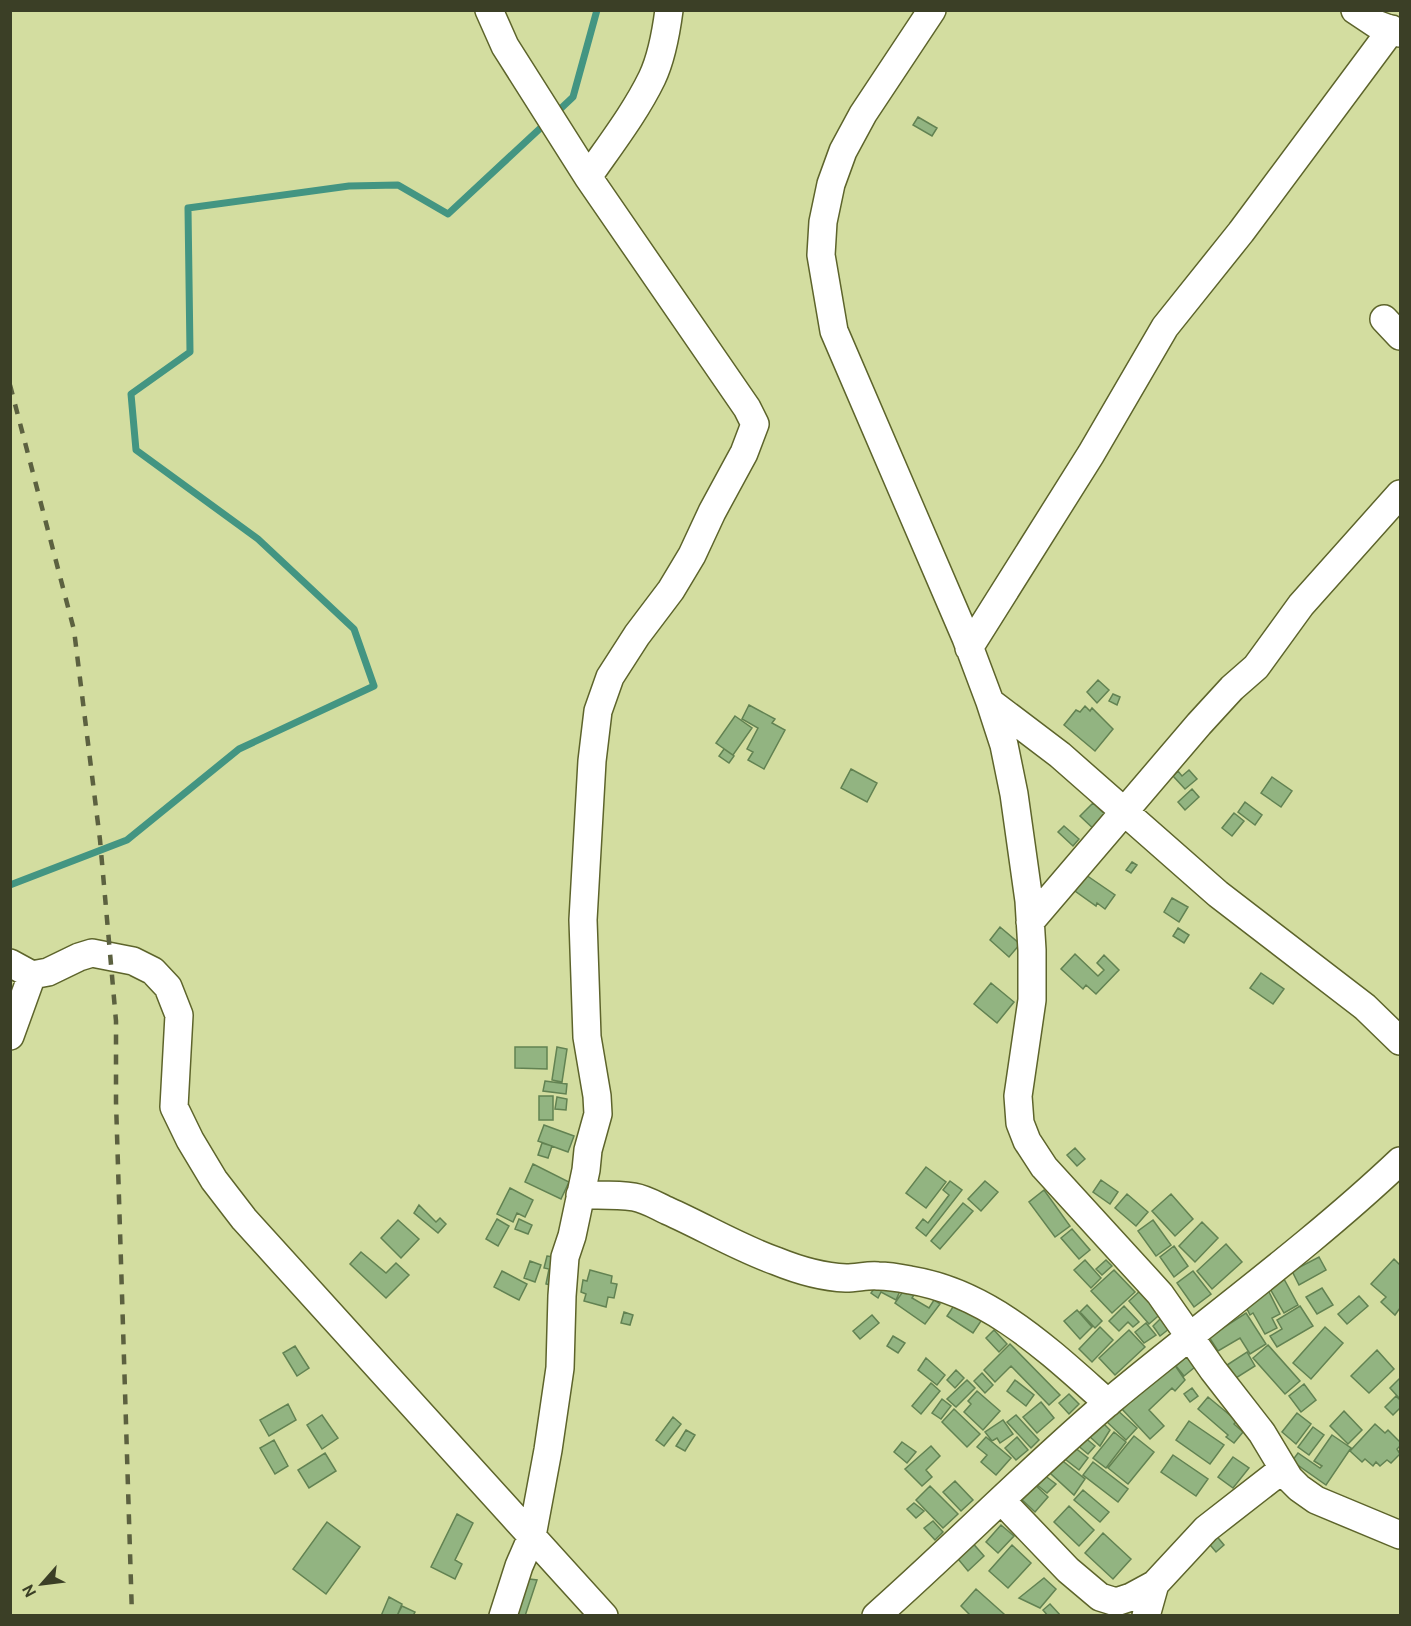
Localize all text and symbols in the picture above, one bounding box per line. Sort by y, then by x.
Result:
north arrow [12,1554,72,1614]
text: N [18,1581,40,1600]

